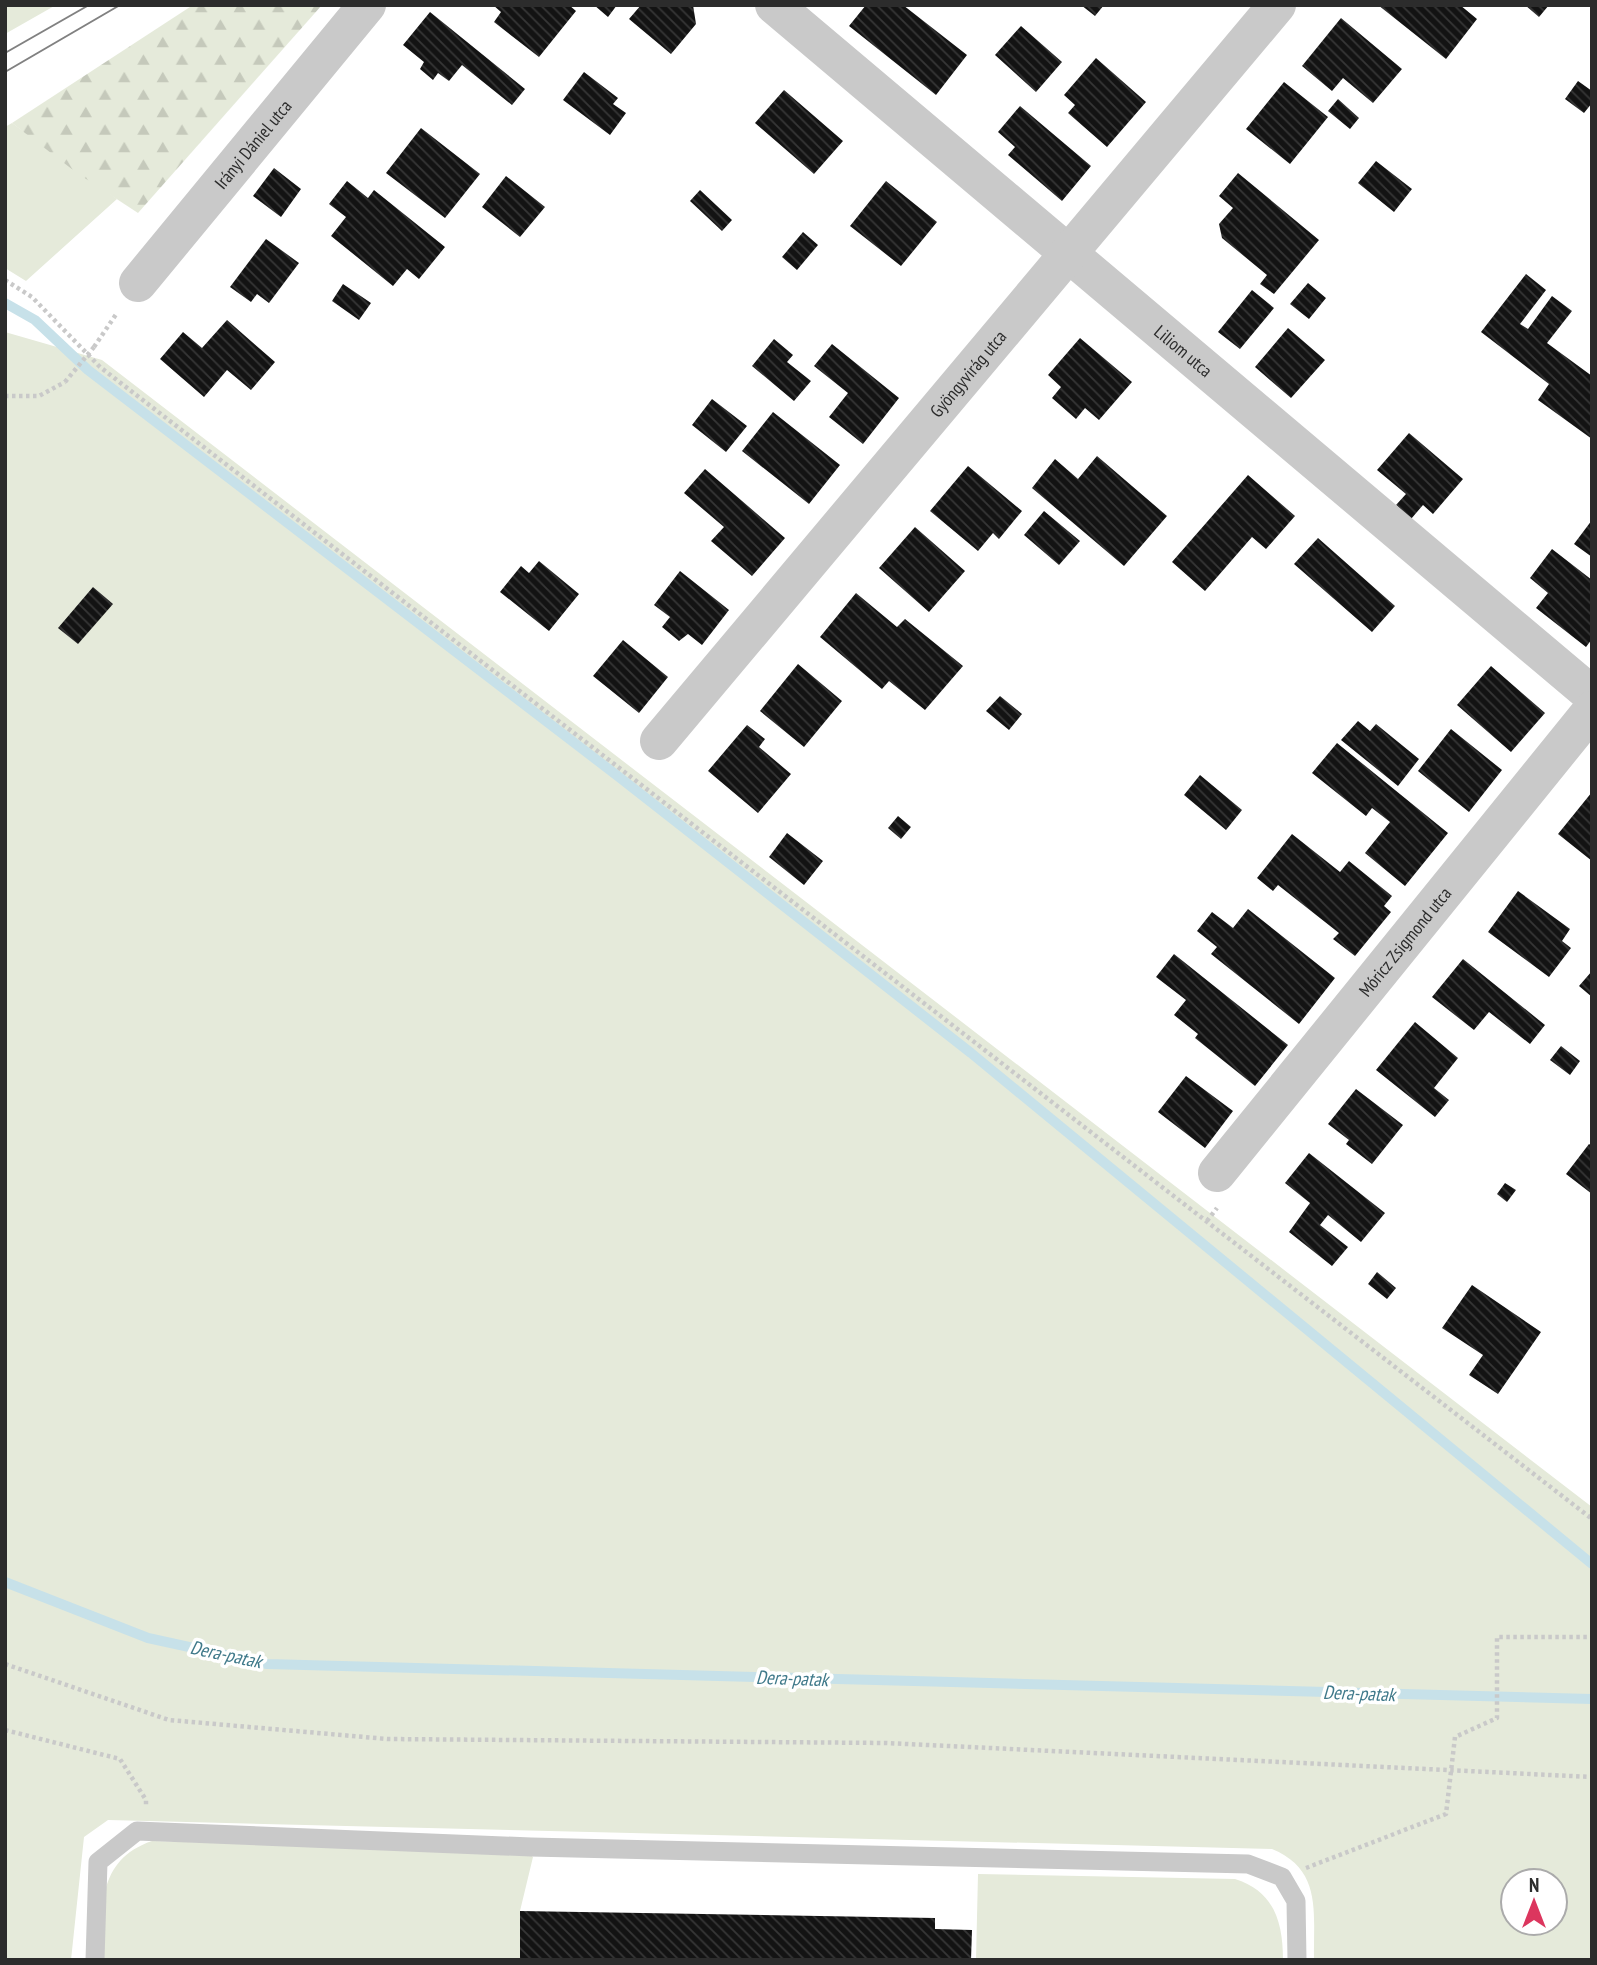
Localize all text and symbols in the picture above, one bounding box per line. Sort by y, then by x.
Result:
street label: Irányi Dániel utca [209,95,296,193]
street label: Liliom utca [1150,320,1218,382]
street label: Gyöngyvirág utca [924,325,1011,422]
street label: Móricz Zsigmond utca [1353,882,1456,1001]
water label: Dera-patak [188,1635,266,1674]
water label: Dera-patak [755,1665,831,1691]
water label: Dera-patak [1322,1680,1398,1706]
north arrow [1499,1867,1569,1937]
text: N [1529,1873,1539,1897]

